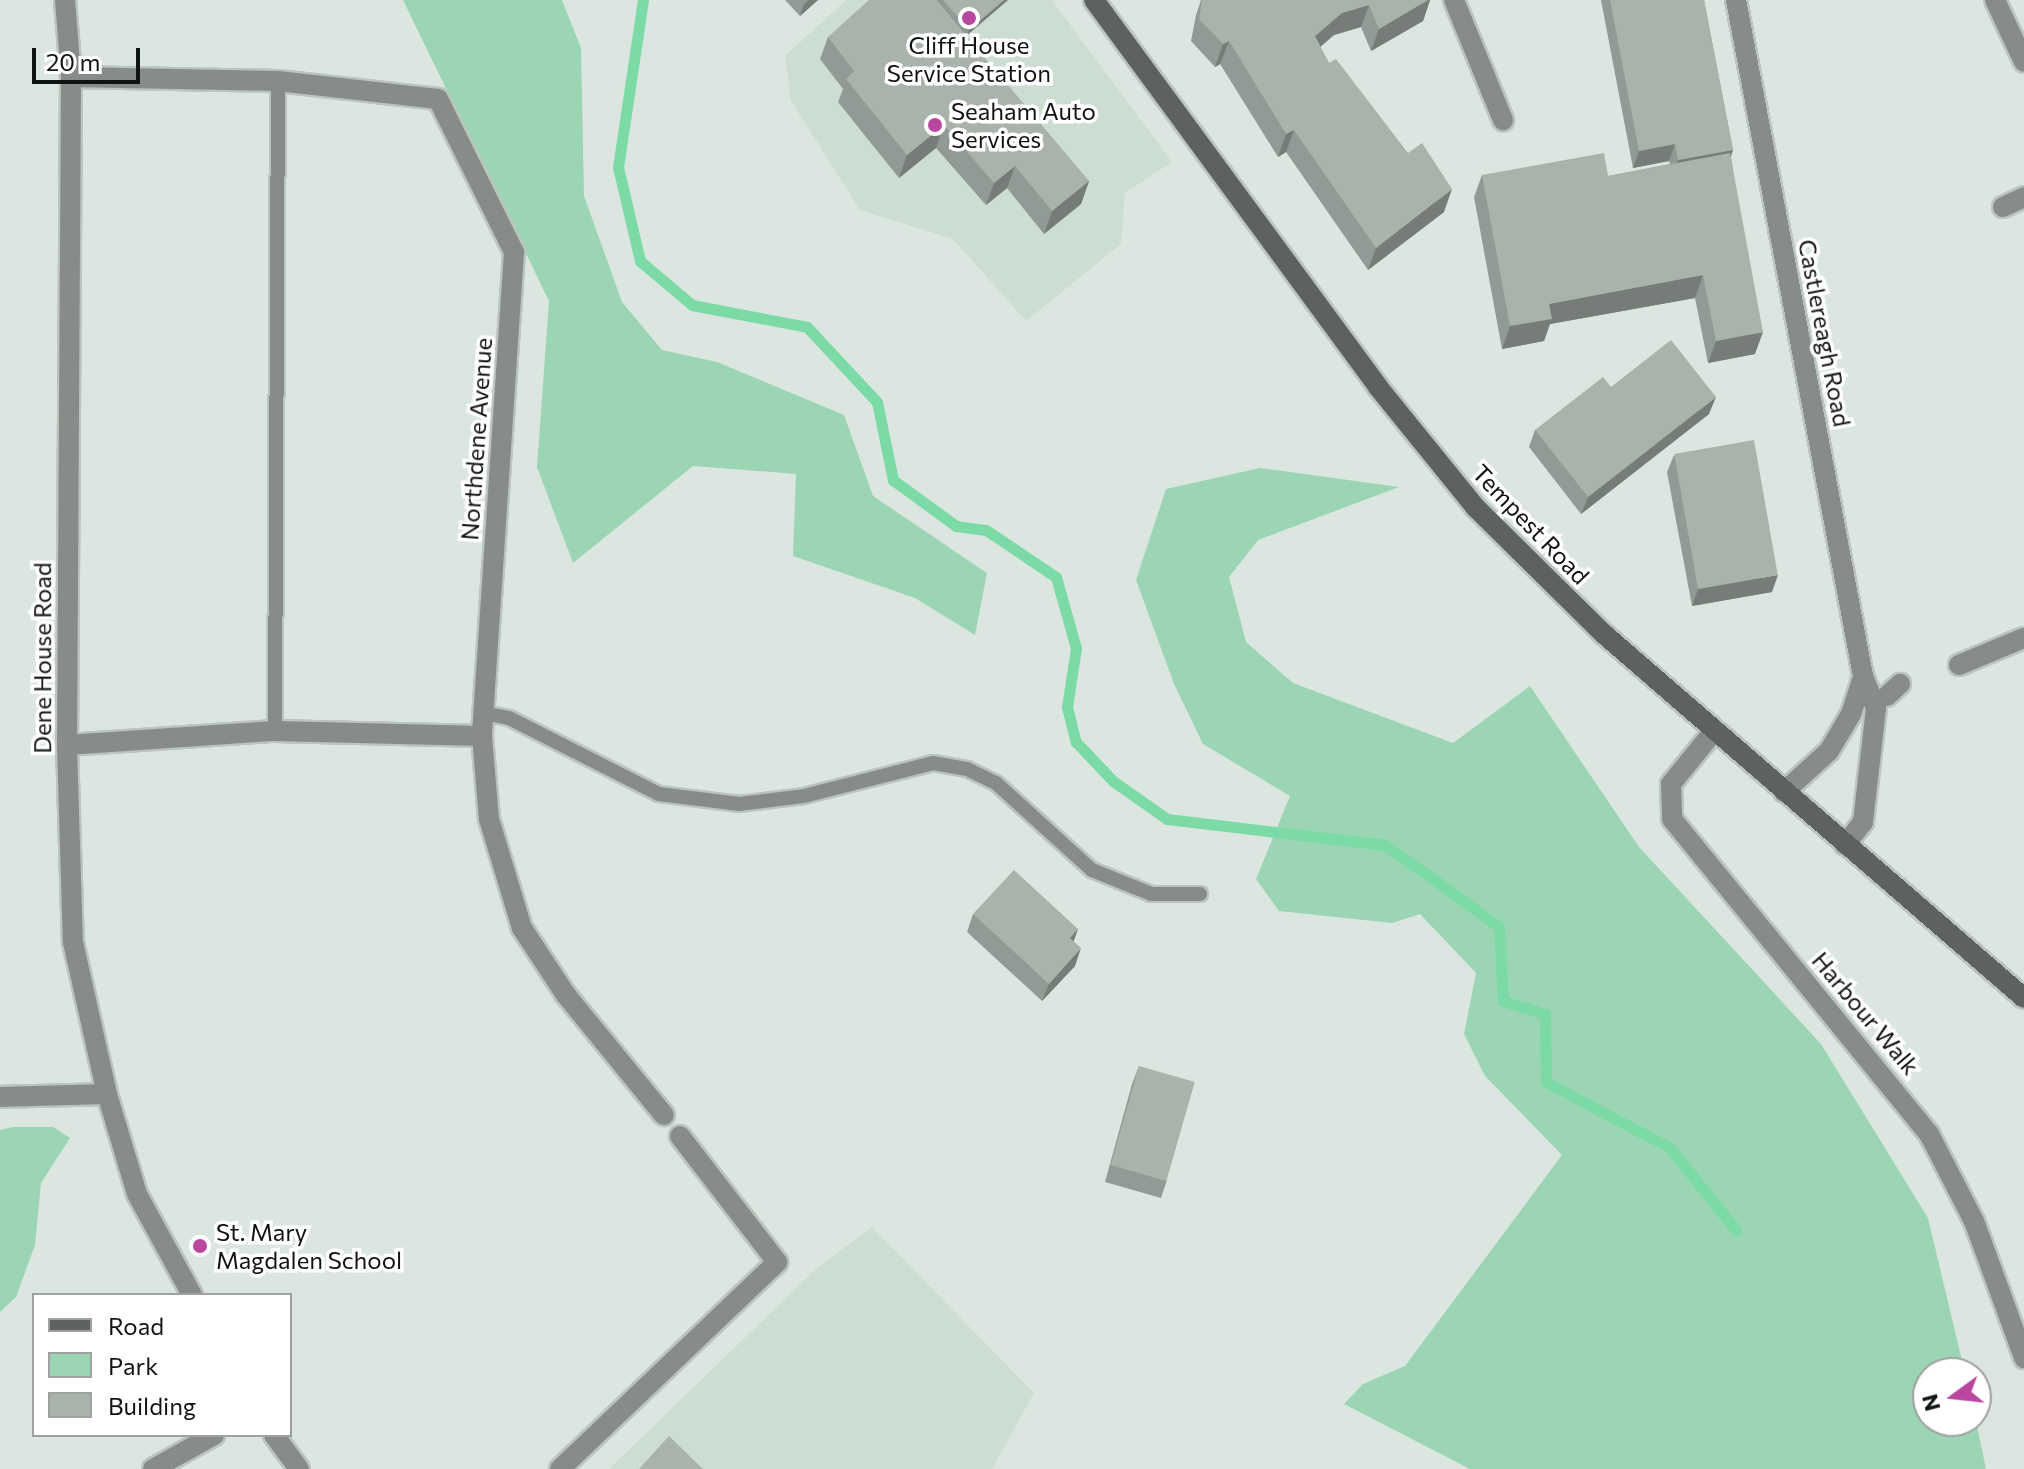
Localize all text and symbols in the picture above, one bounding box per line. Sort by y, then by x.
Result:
marker: Cliff House Service Station [960,9,978,27]
place label: Cliff House Service Station [887,31,1051,87]
scale bar [36,32,144,82]
text: 20 m [46,47,100,76]
place label: Seaham Auto Services [951,97,1096,153]
marker: Seaham Auto Services [926,116,944,134]
street label: Castlereagh Road [1793,237,1857,429]
street label: Northdene Avenue [455,337,497,541]
street label: Tempest Road [1467,458,1595,590]
street label: Dene House Road [28,562,56,754]
street label: Harbour Walk [1806,946,1926,1080]
place label: St. Mary Magdalen School [216,1218,402,1274]
marker: St. Mary Magdalen School [191,1237,209,1255]
legend [32,1293,292,1437]
text: Road [108,1311,164,1340]
text: Park [108,1351,158,1380]
north arrow [1912,1357,1992,1437]
text: Building [108,1391,196,1420]
text: N [1915,1391,1945,1414]

